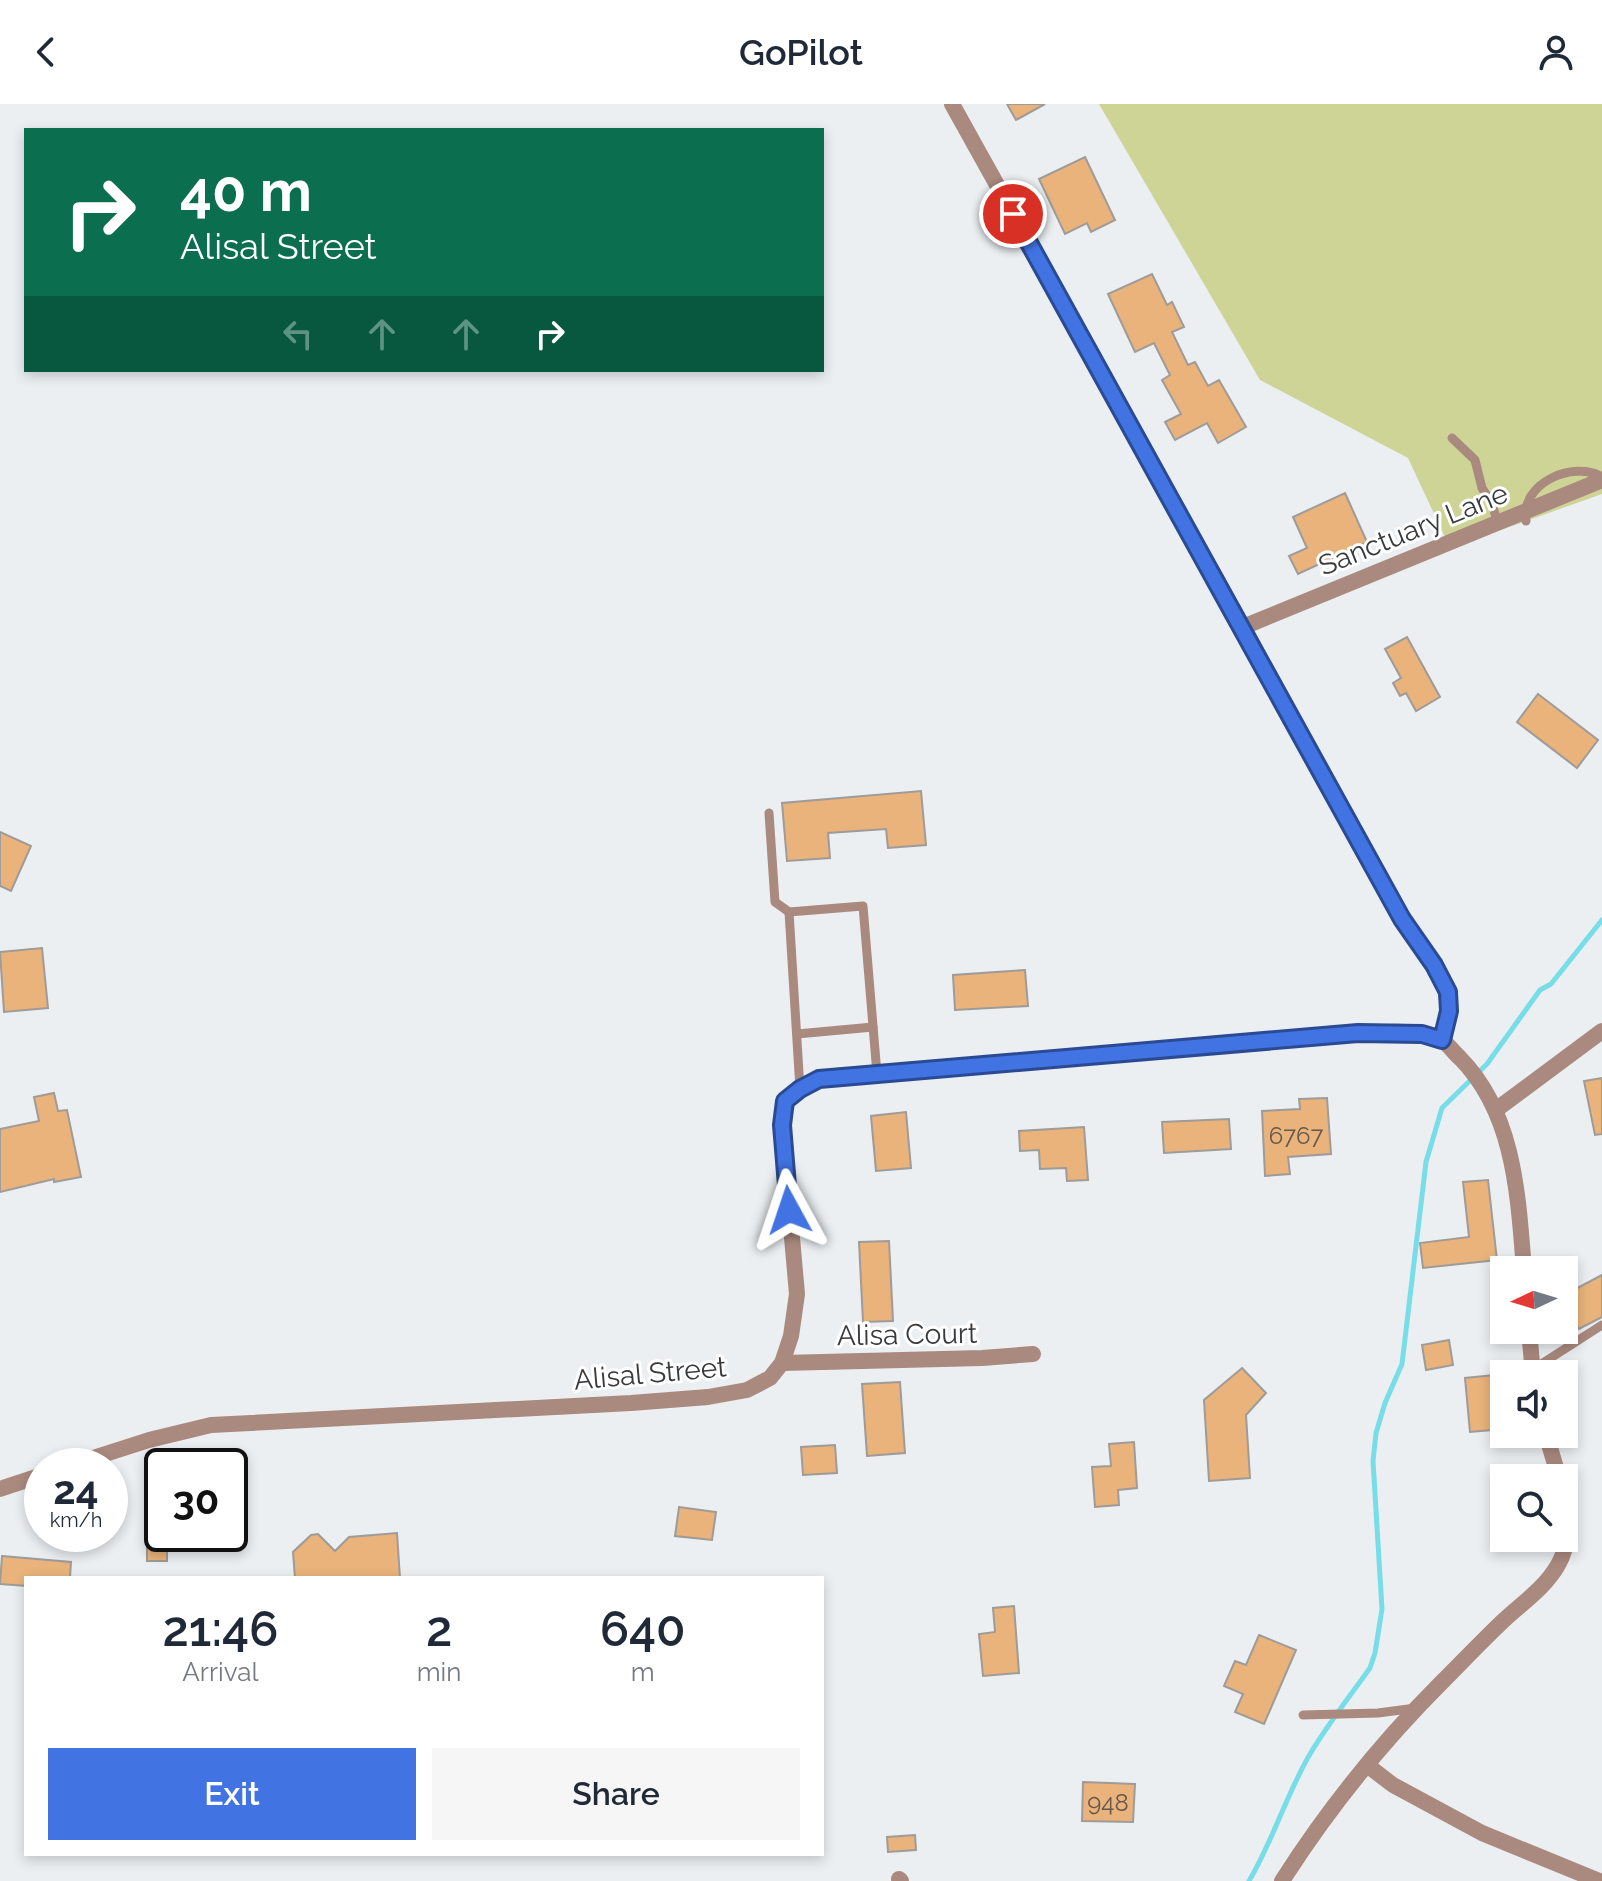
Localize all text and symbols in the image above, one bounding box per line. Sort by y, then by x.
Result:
icon: back [24,30,68,74]
icon: person [1534,30,1578,74]
text: GoPilot [739,31,863,73]
text: 40 m [180,158,312,224]
icon: right [48,160,152,264]
pin [979,180,1047,248]
icon: arrive [991,192,1035,236]
text: Alisal Street [180,225,377,267]
icon: left [276,312,320,356]
icon: ahead [360,312,404,356]
icon: ahead [444,312,488,356]
icon: right [528,312,572,356]
street label: Sanctuary Lane [1314,477,1513,582]
house number: 6767 [1269,1121,1323,1150]
position arrow [747,1168,831,1252]
north arrow [1490,1256,1578,1344]
map controls [1490,1256,1578,1552]
street label: Alisa Court [837,1317,978,1352]
street label: Alisal Street [572,1350,728,1397]
button: sound [1490,1360,1578,1448]
speed limit sign: 30 [144,1448,248,1552]
button: search [1490,1464,1578,1552]
text: 24 [53,1466,99,1513]
text: km/h [50,1508,102,1532]
text: 21:46 [162,1601,278,1657]
text: 2 [426,1601,452,1657]
text: 640 [600,1601,686,1657]
text: Arrival [182,1657,258,1687]
text: min [417,1657,461,1687]
text: m [631,1657,655,1687]
button: Exit [48,1748,416,1840]
button: Share [432,1748,800,1840]
house number: 948 [1087,1788,1129,1817]

